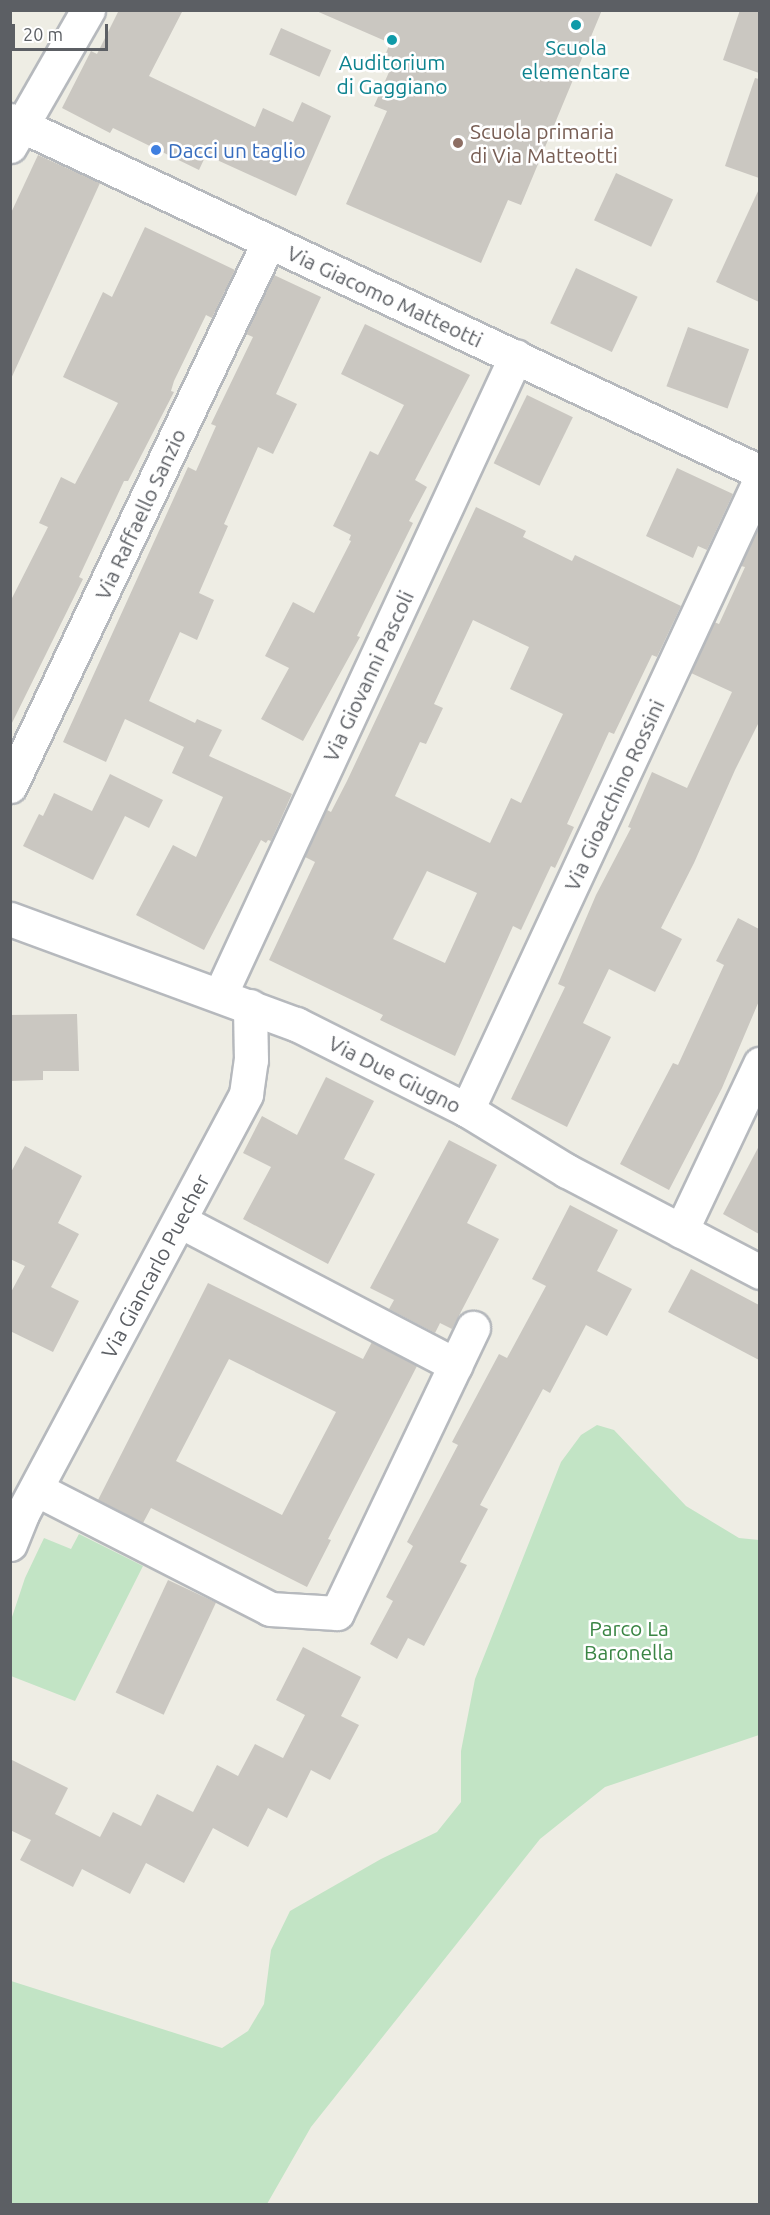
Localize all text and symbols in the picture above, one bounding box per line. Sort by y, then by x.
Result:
scale bar [15,12,111,50]
marker: Scuola elementare [569,18,583,32]
text: 20 m [23,24,63,44]
marker: Auditorium di Gaggiano [385,33,399,47]
place label: Scuola elementare [522,34,630,84]
place label: Auditorium di Gaggiano [336,49,448,99]
place label: Scuola primaria di Via Matteotti [470,118,618,168]
marker: Scuola primaria di Via Matteotti [451,136,465,150]
place label: Dacci un taglio [168,137,306,163]
marker: Dacci un taglio [149,143,163,157]
street label: Via Giacomo Matteotti [283,240,487,352]
street label: Via Raffaello Sanzio [89,424,191,604]
street label: Via Giovanni Pascoli [317,586,419,766]
street label: Via Gioacchino Rossini [559,695,669,895]
street label: Via Due Giugno [325,1030,465,1118]
street label: Via Giancarlo Puecher [96,1170,214,1362]
park label: Parco La Baronella [584,1615,674,1665]

